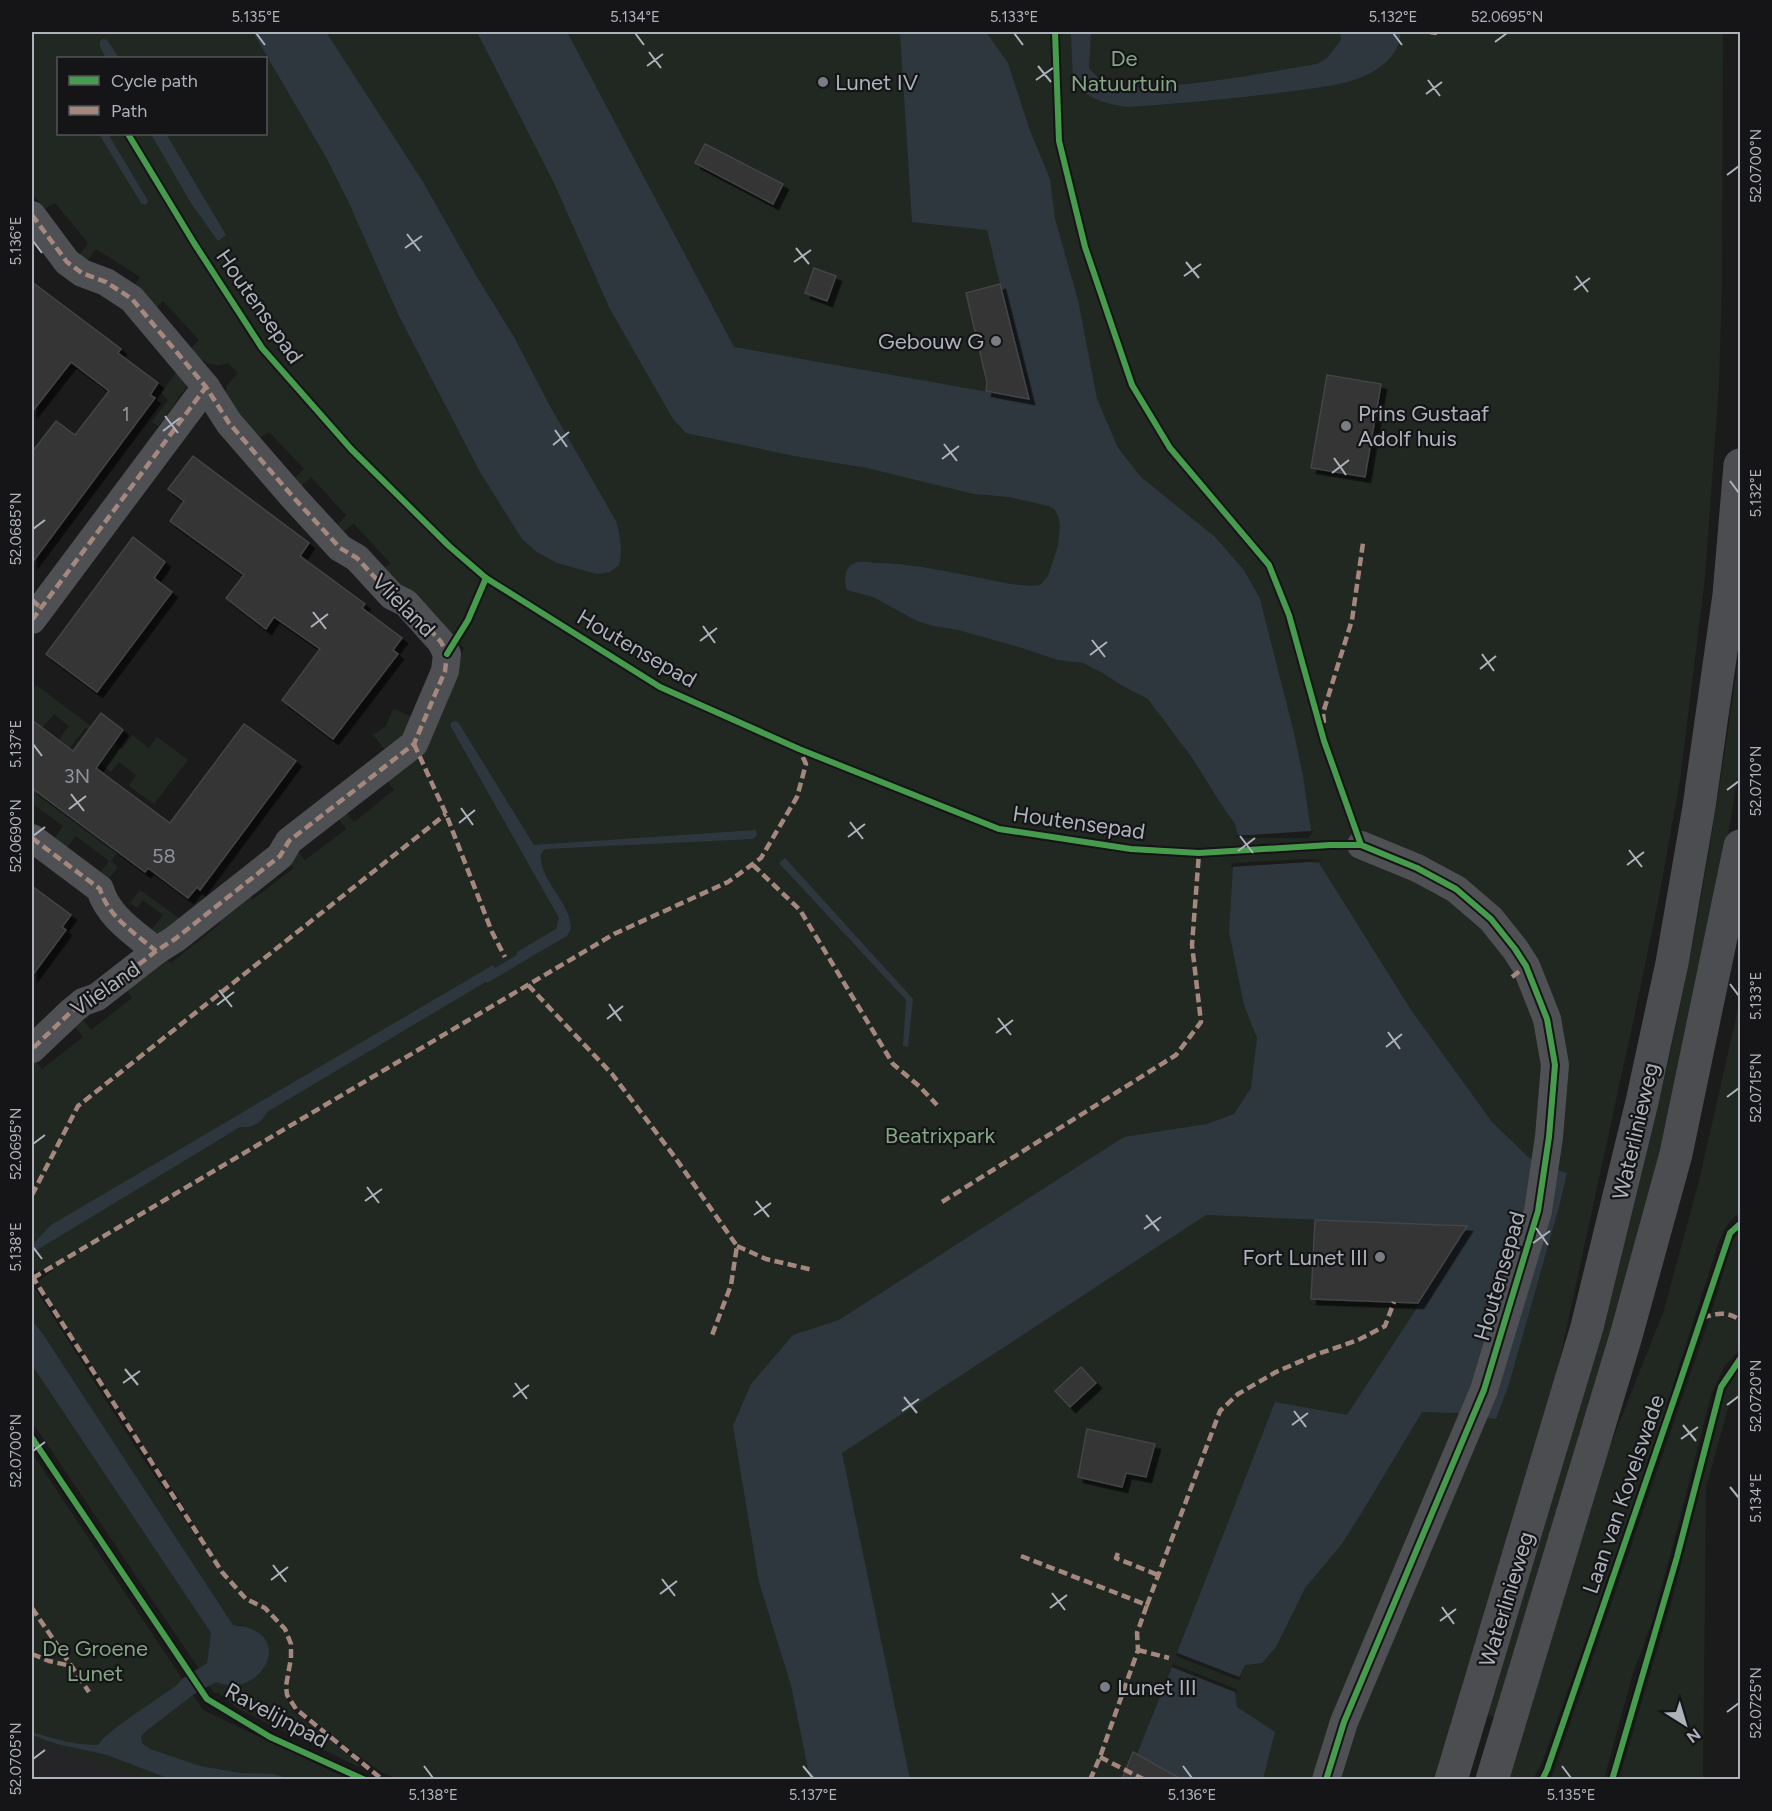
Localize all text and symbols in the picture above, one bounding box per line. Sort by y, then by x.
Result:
text: 5.135°E [231,8,281,26]
text: 5.134°E [610,8,660,26]
text: 5.133°E [990,8,1038,26]
text: 5.132°E [1369,8,1417,26]
text: 52.0695°N [1471,8,1543,26]
park label: De Natuurtuin [1071,45,1177,97]
legend [57,57,267,135]
place label: Lunet IV [835,69,919,96]
text: Cycle path [111,70,198,92]
marker: Lunet IV [816,75,830,89]
text: Path [111,100,147,122]
text: 52.0700°N [1747,129,1765,203]
text: 5.136°E [7,216,25,266]
street label: Houtensepad [210,244,309,369]
place label: Gebouw G [878,328,984,355]
marker: Gebouw G [989,334,1003,348]
place label: Prins Gustaaf Adolf huis [1358,400,1490,452]
house number: 1 [122,402,130,426]
marker: Prins Gustaaf Adolf huis [1339,419,1353,433]
text: 5.132°E [1747,469,1765,517]
text: 52.0685°N [7,492,25,566]
street label: Vlieland [366,568,441,643]
street label: Houtensepad [572,603,701,693]
text: 5.137°E [7,720,25,768]
text: 52.0710°N [1747,746,1765,816]
house number: 3N [64,764,90,788]
text: 52.0690°N [7,799,25,873]
street label: Houtensepad [1011,800,1147,845]
house number: 58 [152,844,176,868]
street label: Vlieland [65,955,145,1022]
text: 5.133°E [1747,972,1765,1020]
text: 52.0715°N [1747,1053,1765,1123]
street label: Waterlinieweg [1607,1060,1664,1202]
text: 52.0695°N [7,1108,25,1180]
park label: Beatrixpark [885,1122,995,1149]
street label: Houtensepad [1468,1208,1531,1344]
text: 5.138°E [7,1222,25,1272]
place label: Fort Lunet III [1243,1244,1368,1271]
marker: Fort Lunet III [1373,1250,1387,1264]
text: 52.0720°N [1747,1360,1765,1432]
street label: Laan van Kovelswade [1577,1391,1670,1597]
text: 52.0700°N [7,1414,25,1488]
text: 5.134°E [1747,1473,1765,1523]
street label: Waterlinieweg [1473,1528,1540,1670]
park label: De Groene Lunet [42,1635,148,1687]
text: 52.0725°N [1747,1667,1765,1739]
place label: Lunet III [1117,1674,1197,1701]
street label: Ravelijnpad [220,1677,333,1754]
marker: Lunet III [1098,1680,1112,1694]
north arrow [1655,1694,1715,1754]
text: 52.0705°N [7,1722,25,1796]
text: N [1683,1724,1704,1747]
text: 5.138°E [408,1786,458,1804]
text: 5.137°E [789,1786,837,1804]
text: 5.136°E [1167,1786,1217,1804]
text: 5.135°E [1546,1786,1596,1804]

